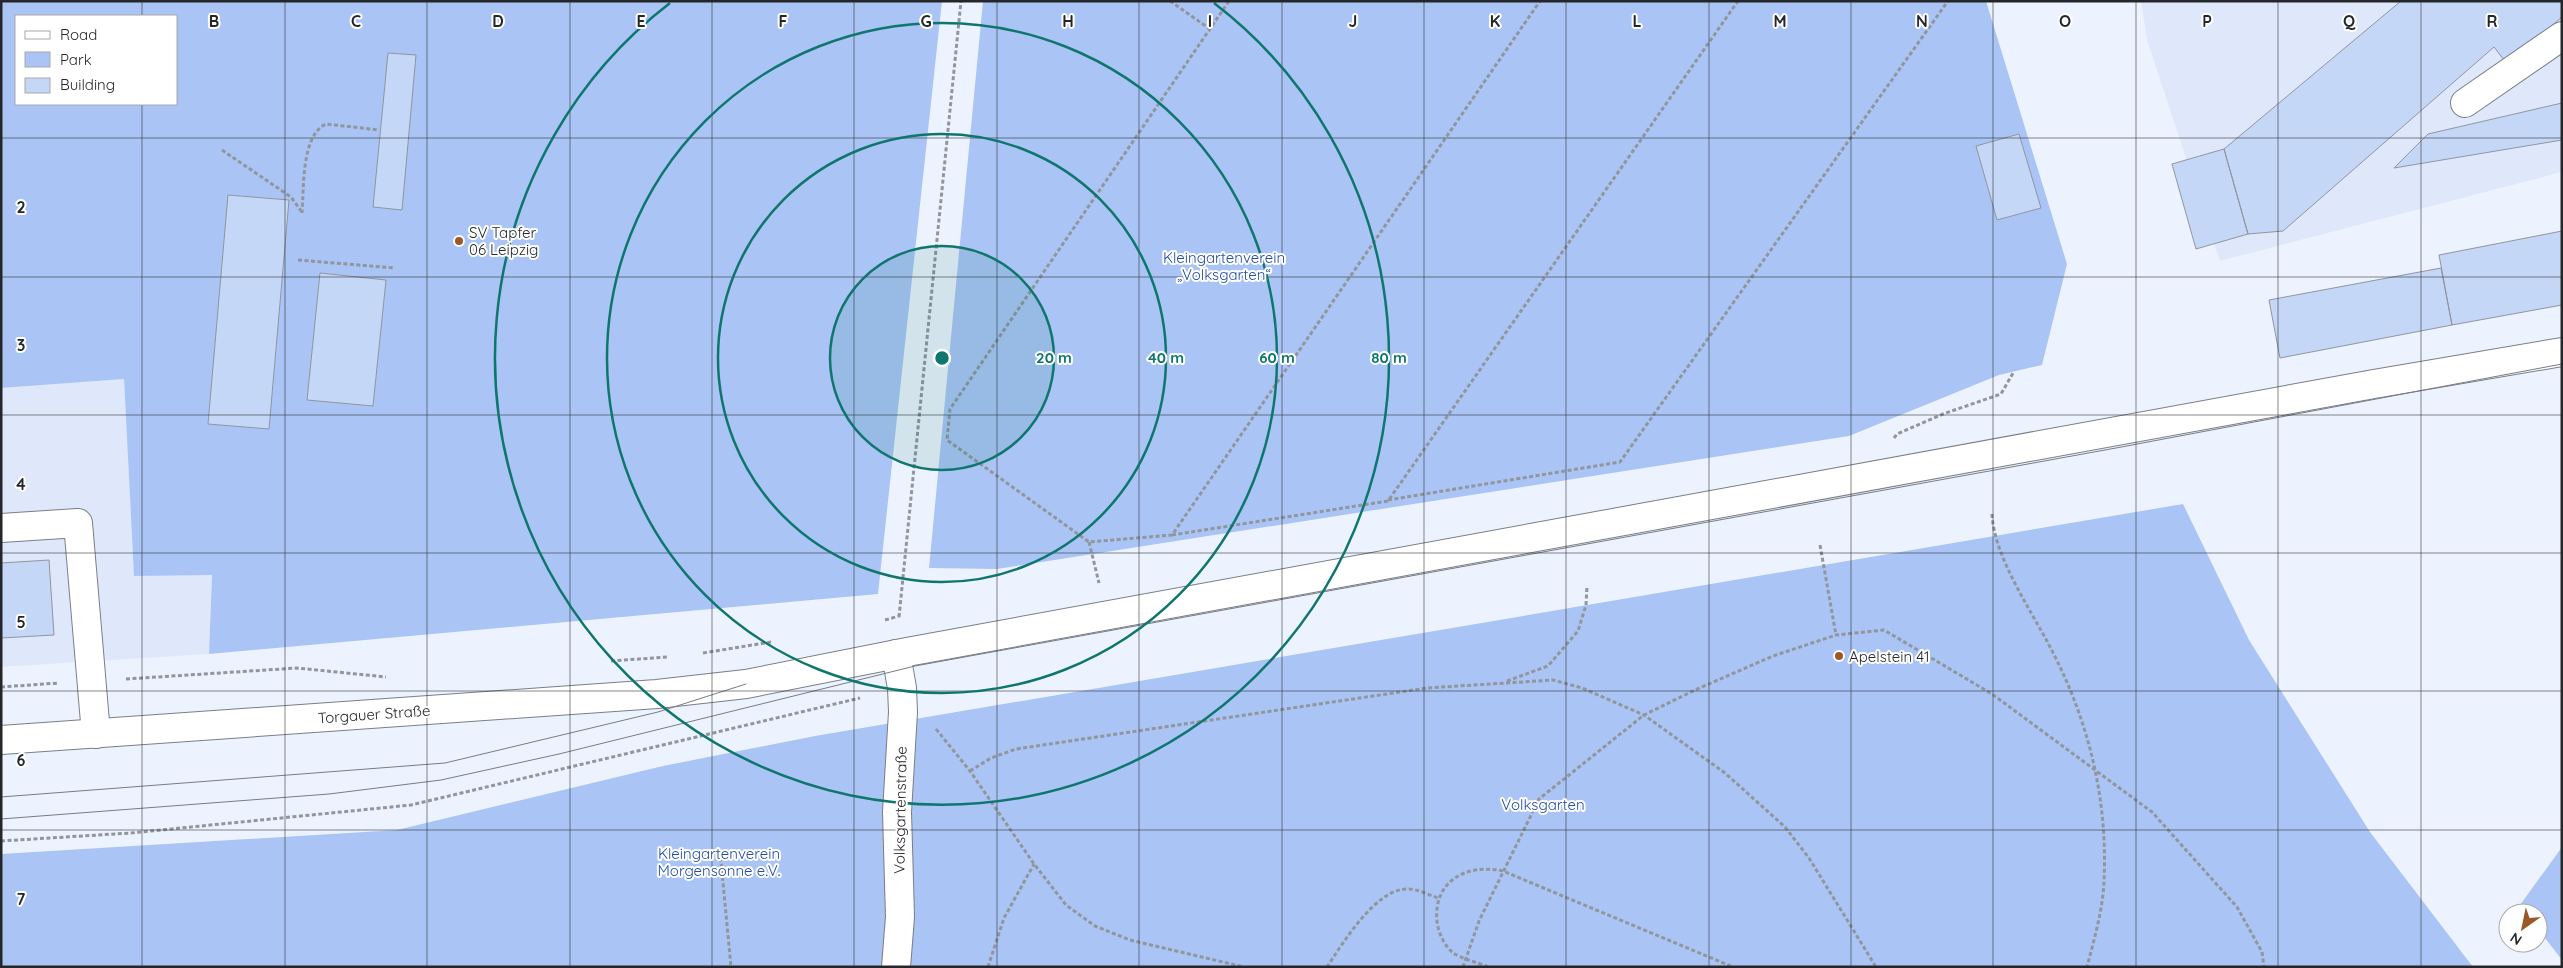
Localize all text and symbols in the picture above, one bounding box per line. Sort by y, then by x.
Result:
text: B [209,11,219,31]
text: C [351,11,361,31]
text: D [492,11,504,31]
text: E [636,11,646,31]
text: F [779,11,788,31]
text: G [920,11,932,31]
text: H [1062,11,1074,31]
text: I [1208,11,1212,31]
text: J [1349,11,1357,31]
text: K [1490,11,1500,31]
text: L [1633,11,1642,31]
text: M [1773,11,1787,31]
text: N [1916,11,1928,31]
text: O [2059,11,2071,31]
text: P [2202,11,2212,31]
text: Q [2343,11,2356,31]
text: R [2487,11,2498,31]
legend [15,15,178,105]
text: Road [60,25,97,44]
text: Park [60,50,92,69]
text: Building [60,75,115,94]
text: 2 [16,197,26,217]
place label: SV Tapfer 06 Leipzig [469,223,538,259]
marker: SV Tapfer 06 Leipzig [453,235,465,247]
park label: Kleingartenverein „Volksgarten“ [1163,248,1285,284]
text: 3 [17,335,25,355]
text: 20 m [1036,348,1072,367]
text: 40 m [1148,348,1184,367]
text: 60 m [1259,348,1295,367]
text: 80 m [1371,348,1407,367]
centre of rings [933,349,951,367]
text: 4 [16,474,26,494]
text: 5 [16,612,26,632]
place label: Apelstein 41 [1849,647,1930,666]
marker: Apelstein 41 [1833,650,1845,662]
street label: Torgauer Straße [317,701,431,727]
street label: Volksgartenstraße [889,746,911,874]
text: 6 [17,750,26,770]
park label: Volksgarten [1501,795,1585,814]
park label: Kleingartenverein Morgensonne e.V. [657,844,781,880]
text: 7 [17,889,26,909]
north arrow [2498,903,2548,953]
text: N [2507,929,2525,949]

